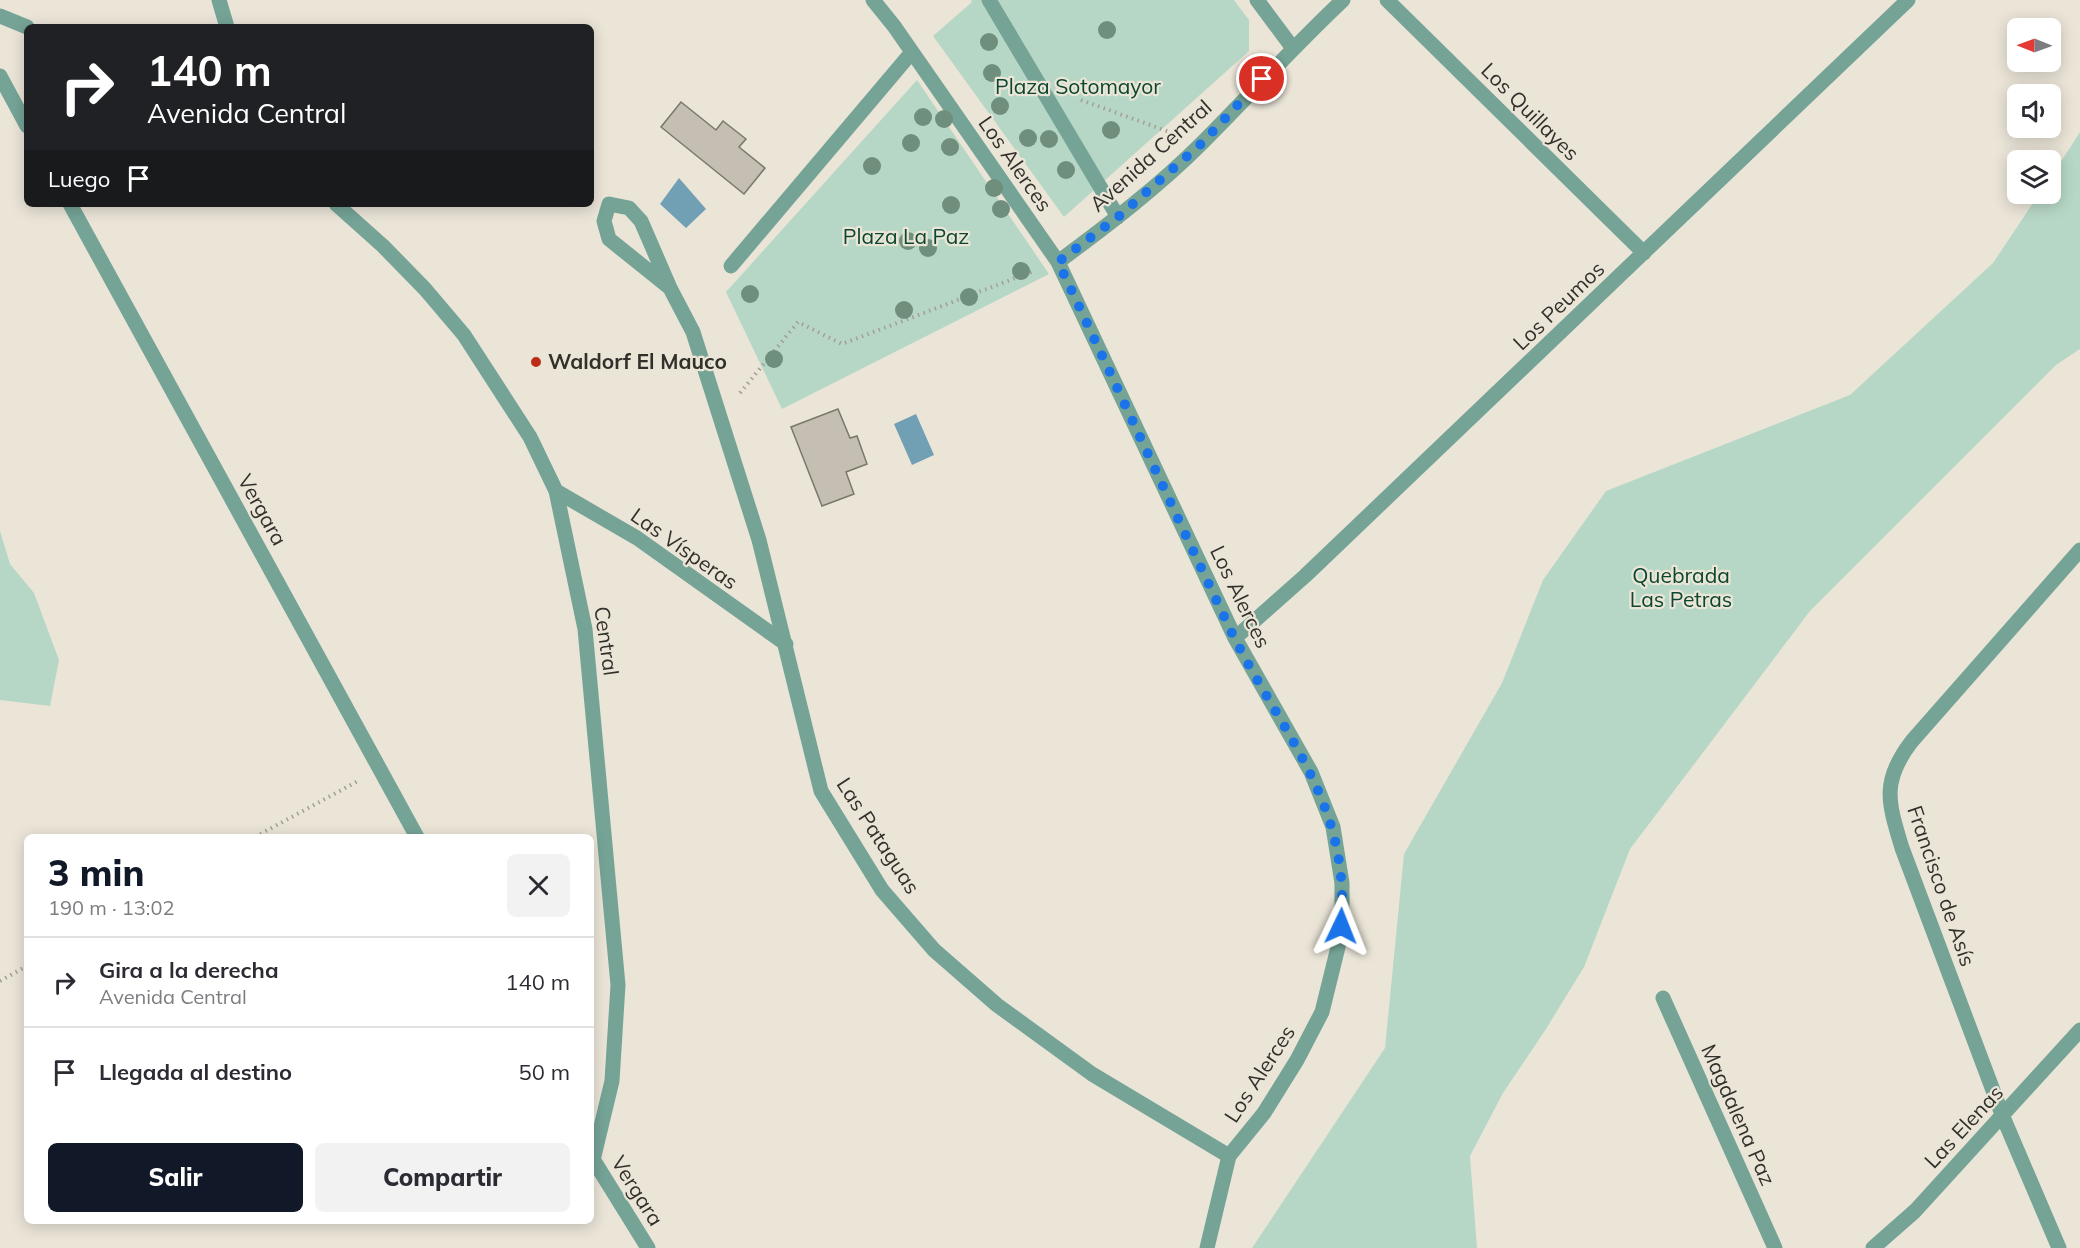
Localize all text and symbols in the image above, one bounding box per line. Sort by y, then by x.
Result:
north arrow [2007,18,2061,72]
map controls [2007,18,2061,204]
text: 140 m [147,44,272,97]
icon: right [48,48,126,126]
pin [1236,53,1287,104]
street label: Los Quillayes [1476,57,1585,166]
icon: arrive [1245,62,1278,95]
park label: Plaza Sotomayor [995,73,1161,99]
button: sound [2007,84,2061,138]
street label: Avenida Central [1084,94,1217,217]
text: Avenida Central [147,96,346,130]
street label: Los Alerces [973,111,1058,216]
button: layers [2007,150,2061,204]
icon: arrive [122,162,155,195]
text: Luego [48,165,110,193]
park label: Plaza La Paz [843,223,969,249]
street label: Los Peumos [1507,255,1609,355]
place label: Waldorf El Mauco [548,348,727,374]
marker: Waldorf El Mauco [529,355,543,369]
street label: Vergara [233,469,293,550]
street label: Las Vísperas [626,502,743,595]
street label: Los Alerces [1205,541,1277,652]
park label: Quebrada Las Petras [1630,562,1732,612]
street label: Central [589,604,625,677]
street label: Las Pataguas [832,772,926,899]
street label: Francisco de Asís [1902,802,1982,969]
text: 3 min [48,850,144,895]
button: close [507,854,570,917]
position arrow [1309,894,1373,958]
text: 190 m · 13:02 [48,895,174,920]
text: Gira a la derecha [99,956,279,984]
icon: right [48,966,81,999]
text: 140 m [505,968,570,996]
text: Avenida Central [99,984,247,1009]
street label: Los Alerces [1218,1020,1300,1127]
street label: Magdalena Paz [1696,1040,1782,1189]
icon: arrive [48,1056,81,1089]
text: Llegada al destino [99,1058,292,1086]
text: 50 m [519,1058,570,1086]
street label: Las Elenas [1918,1079,2008,1173]
button: Salir [48,1143,303,1212]
button: Compartir [315,1143,570,1212]
street label: Vergara [606,1151,669,1230]

